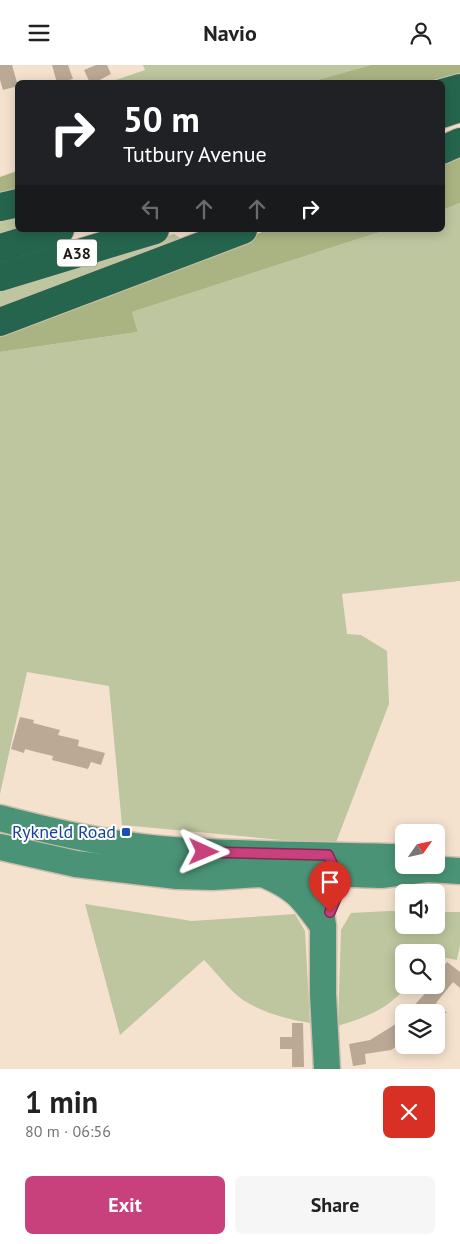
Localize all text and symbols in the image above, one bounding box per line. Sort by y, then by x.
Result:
icon: menu [25,19,53,47]
text: Navio [203,19,257,47]
icon: person [407,19,435,47]
text: 50 m [123,96,200,142]
icon: right [40,100,105,165]
text: Tutbury Avenue [123,140,267,168]
icon: left [137,195,165,223]
icon: ahead [190,195,218,223]
icon: ahead [243,195,271,223]
icon: right [296,195,324,223]
road number: A38 [57,239,97,267]
place label: Rykneld Road [12,820,116,843]
north arrow [395,824,445,874]
map controls [395,824,445,1054]
position arrow [177,825,229,877]
marker: Rykneld Road [120,826,132,838]
pin [309,861,351,912]
icon: arrive [316,868,344,896]
button: sound [395,884,445,934]
button: search [395,944,445,994]
button: layers [395,1004,445,1054]
text: 1 min [25,1082,98,1121]
button: close [383,1086,435,1138]
text: 80 m · 06:56 [25,1121,111,1141]
button: Exit [25,1176,225,1234]
button: Share [235,1176,435,1234]

